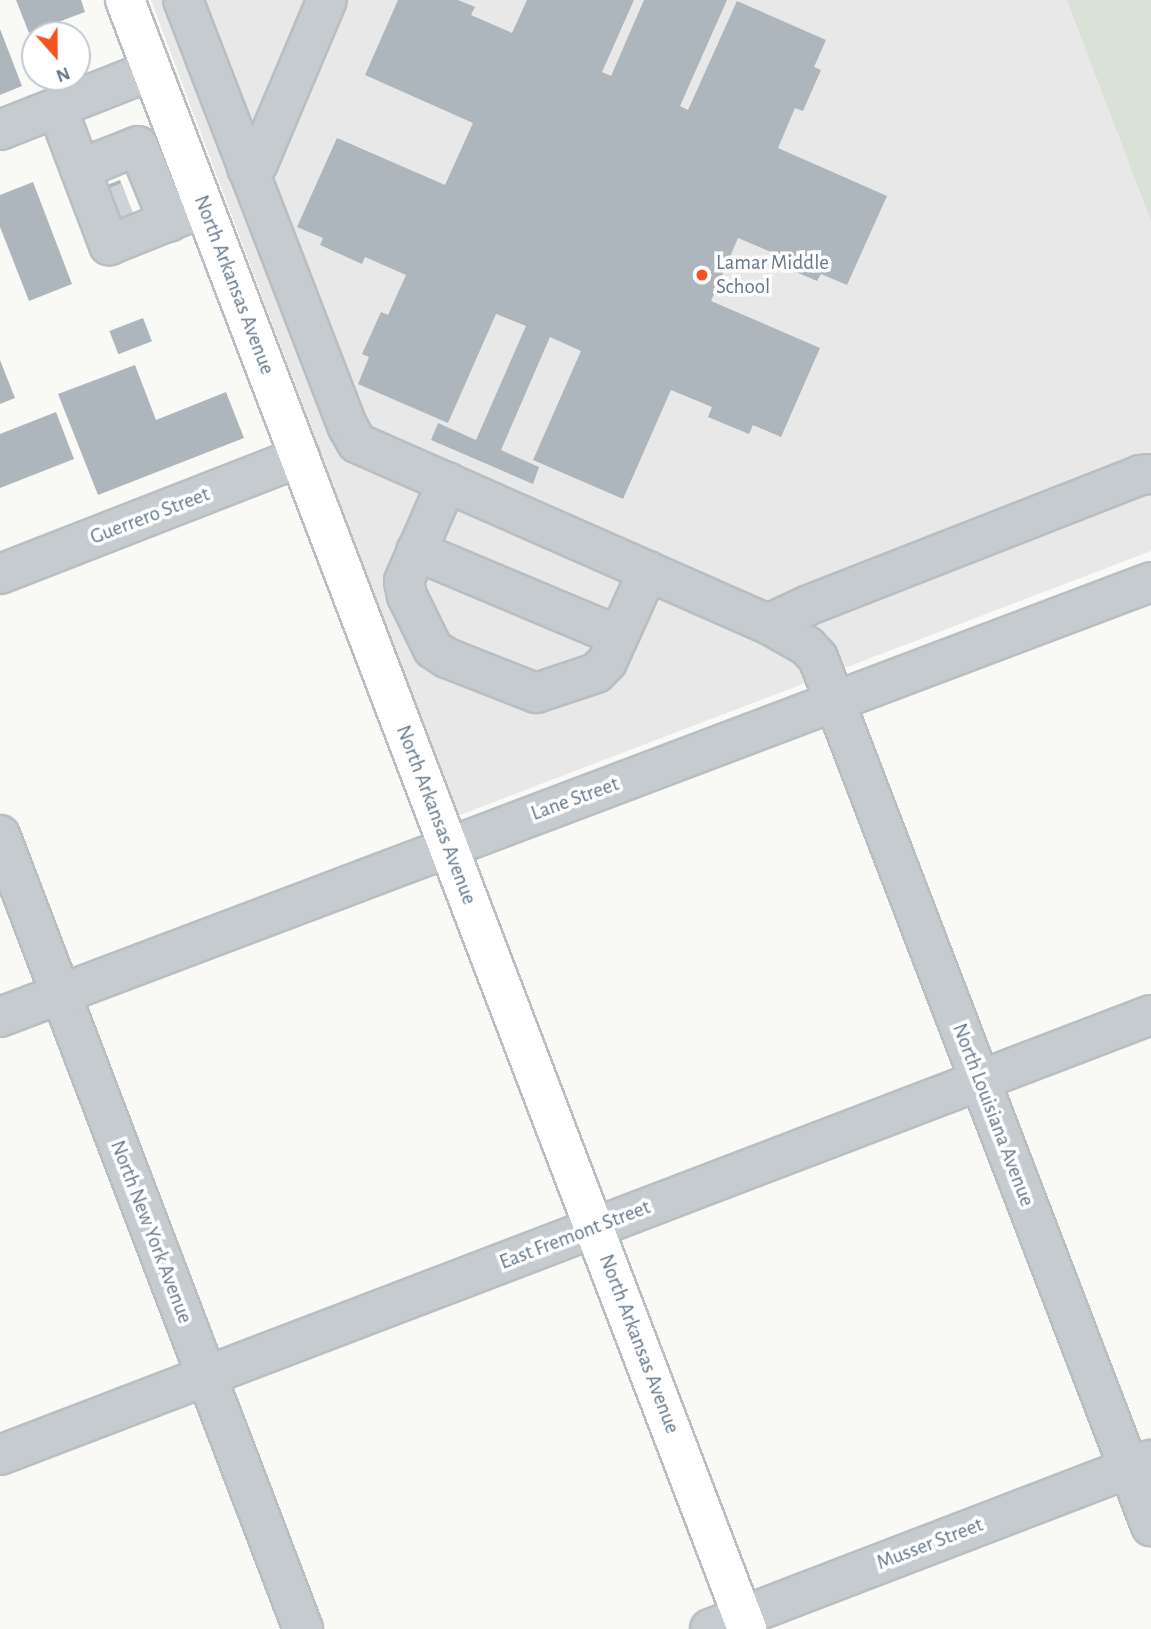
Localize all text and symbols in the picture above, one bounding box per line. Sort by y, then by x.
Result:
north arrow [21,21,91,91]
text: N [53,63,73,85]
street label: North Arkansas Avenue [188,192,280,378]
place label: Lamar Middle School [716,250,829,300]
marker: Lamar Middle School [694,267,710,283]
street label: Guerrero Street [87,482,213,550]
street label: North Arkansas Avenue [390,722,482,908]
street label: Lane Street [528,771,622,827]
street label: North Louisiana Avenue [946,1020,1040,1210]
street label: North New York Avenue [104,1137,198,1327]
street label: East Fremont Street [496,1195,654,1275]
street label: North Arkansas Avenue [593,1251,685,1437]
street label: Musser Street [873,1512,987,1576]

